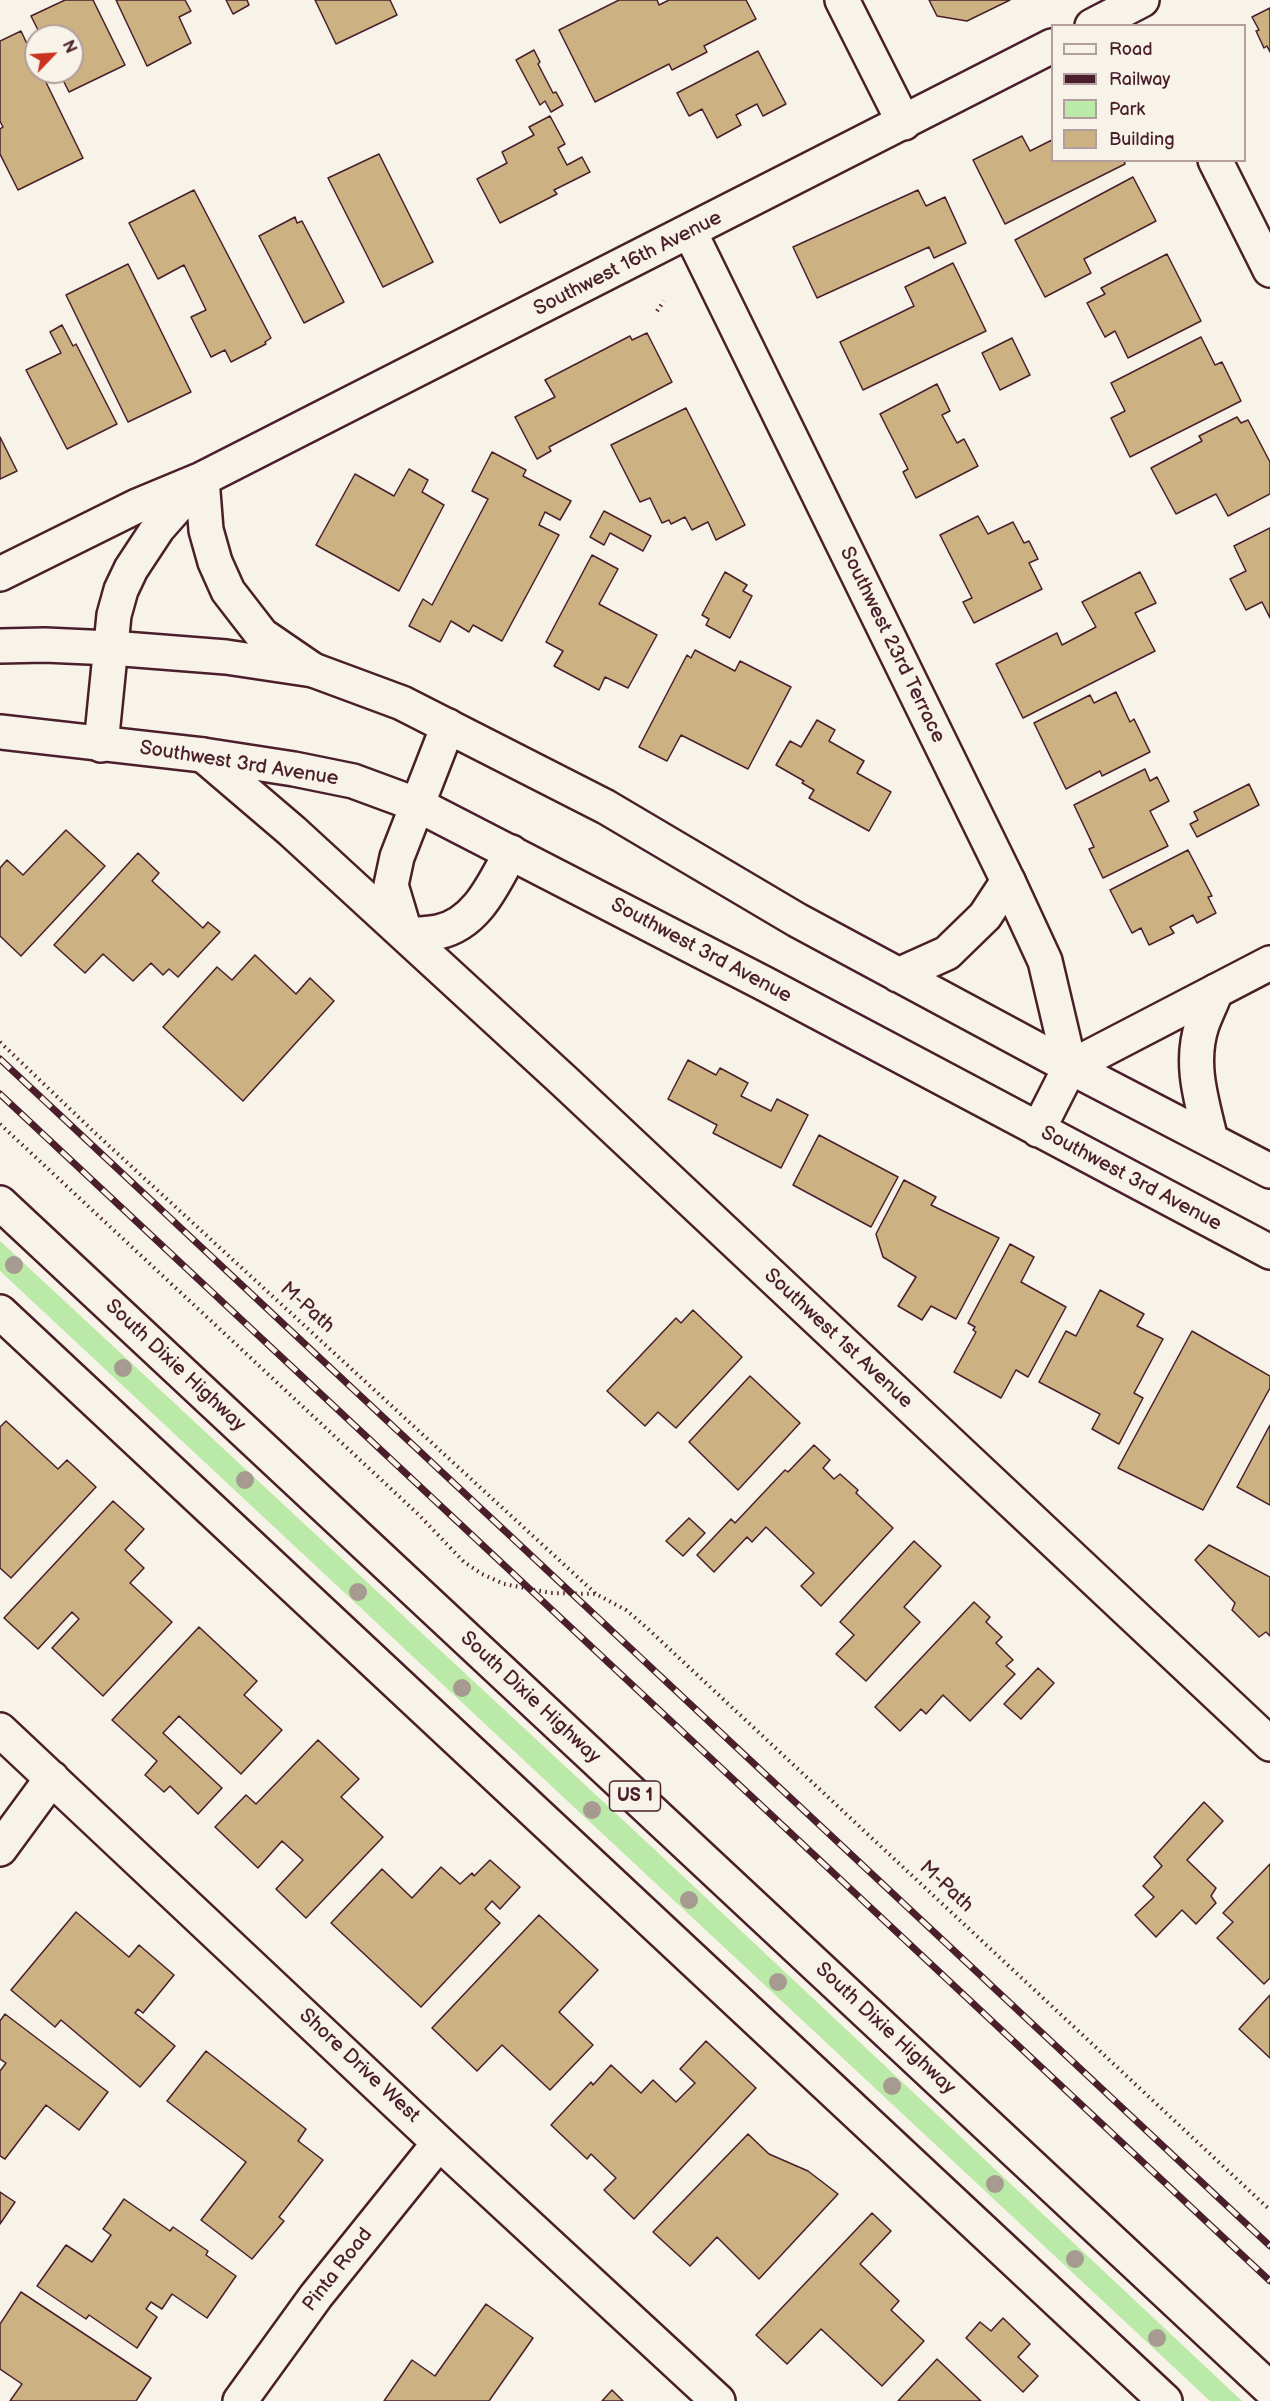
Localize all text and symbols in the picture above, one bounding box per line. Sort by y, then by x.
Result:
north arrow [24,24,84,84]
legend [1051,24,1246,162]
text: N [58,38,80,56]
text: Road [1109,39,1153,60]
text: Railway [1109,69,1171,90]
text: Park [1109,99,1145,120]
text: Building [1109,129,1175,150]
street label: Southwest 16th Avenue [530,206,726,322]
street label: Southwest 23rd Terrace [834,543,950,747]
street label: Southwest 3rd Avenue [138,736,340,792]
street label: Southwest 3rd Avenue [607,893,795,1009]
street label: Southwest 3rd Avenue [1037,1121,1225,1237]
street label: Southwest 1st Avenue [759,1264,917,1414]
street label: M-Path [275,1277,339,1339]
street label: South Dixie Highway [100,1295,250,1437]
street label: South Dixie Highway [455,1627,605,1769]
road number: US 1 [610,1781,660,1811]
street label: M-Path [914,1856,978,1918]
street label: South Dixie Highway [810,1958,960,2100]
street label: Shore Drive West [294,2004,424,2128]
street label: Pinta Road [298,2224,378,2316]

